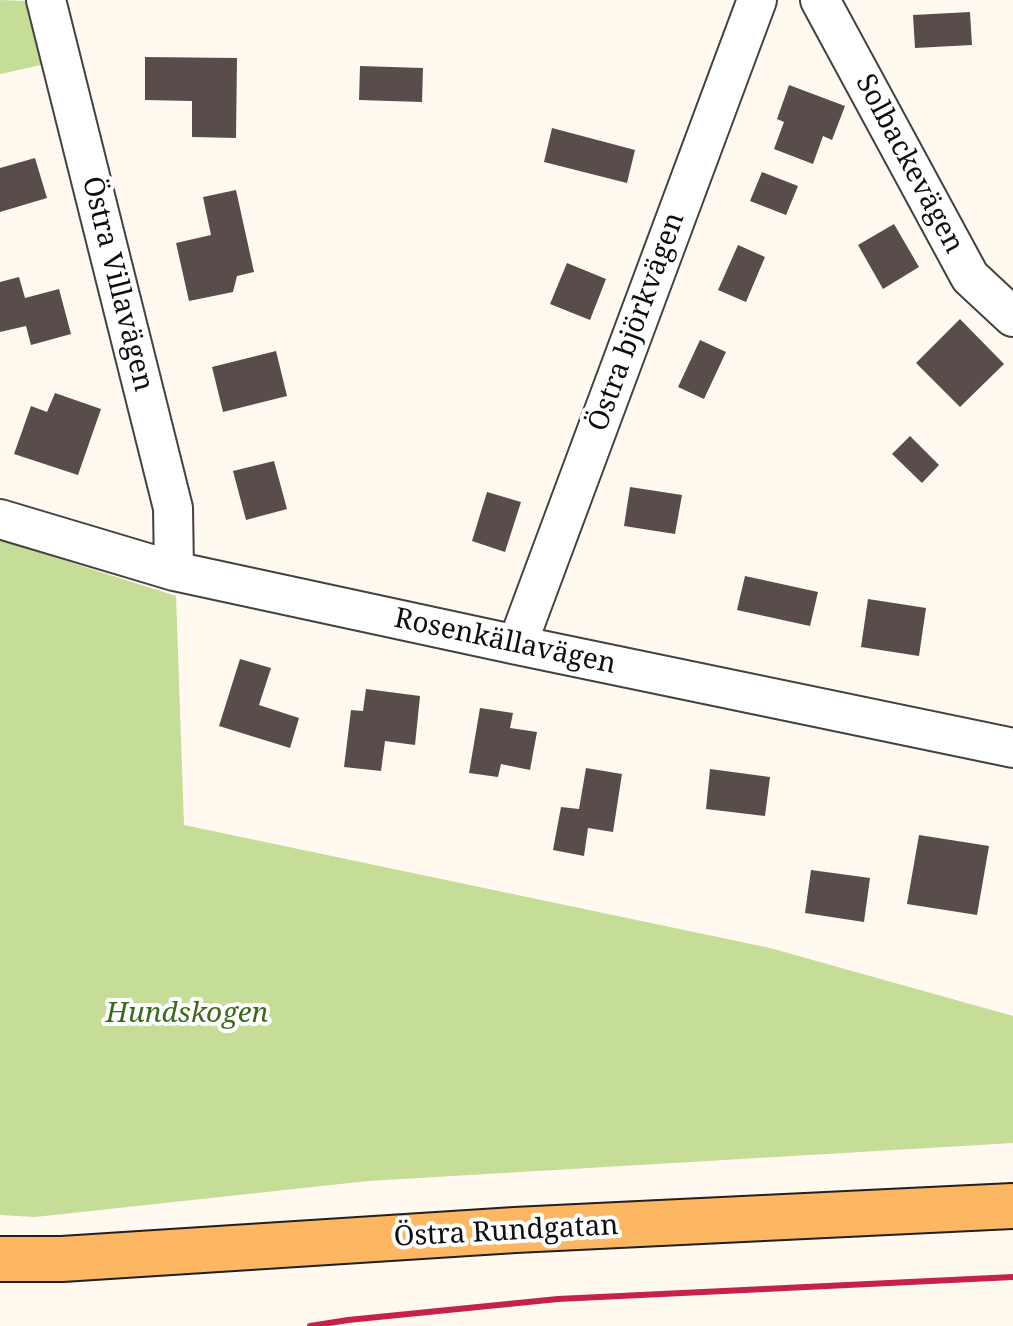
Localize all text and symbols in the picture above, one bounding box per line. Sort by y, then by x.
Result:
street label: Solbackevägen [848,69,970,259]
street label: Östra Villavägen [74,173,160,395]
street label: Östra björkvägen [582,208,692,436]
street label: Rosenkällavägen [391,602,619,682]
park label: Hundskogen [106,997,268,1031]
street label: Östra Rundgatan [393,1209,619,1255]

